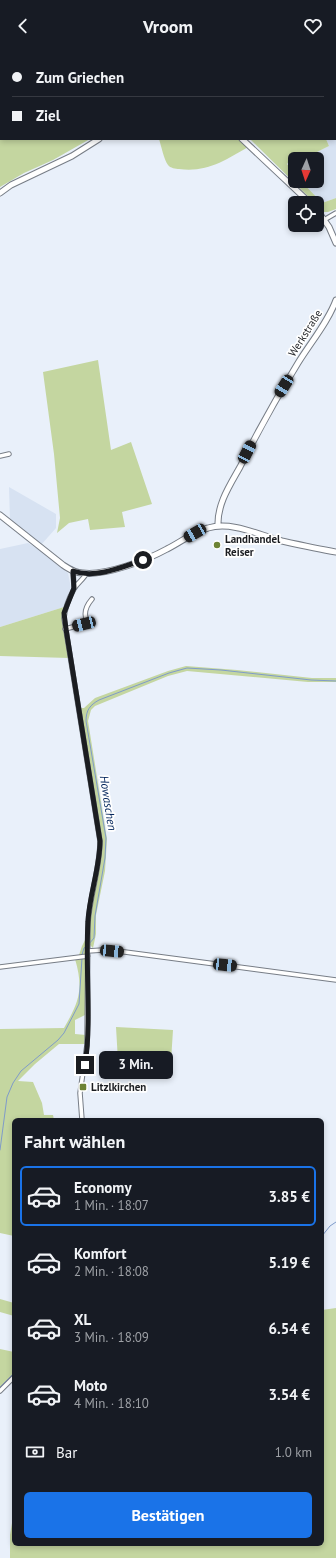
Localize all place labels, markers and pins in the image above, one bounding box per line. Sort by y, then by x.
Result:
place label: Landhandel Reiser [225,532,281,559]
marker: Landhandel Reiser [212,540,222,550]
place label: Litzlkirchen [91,1080,146,1094]
marker: Litzlkirchen [78,1082,88,1092]

